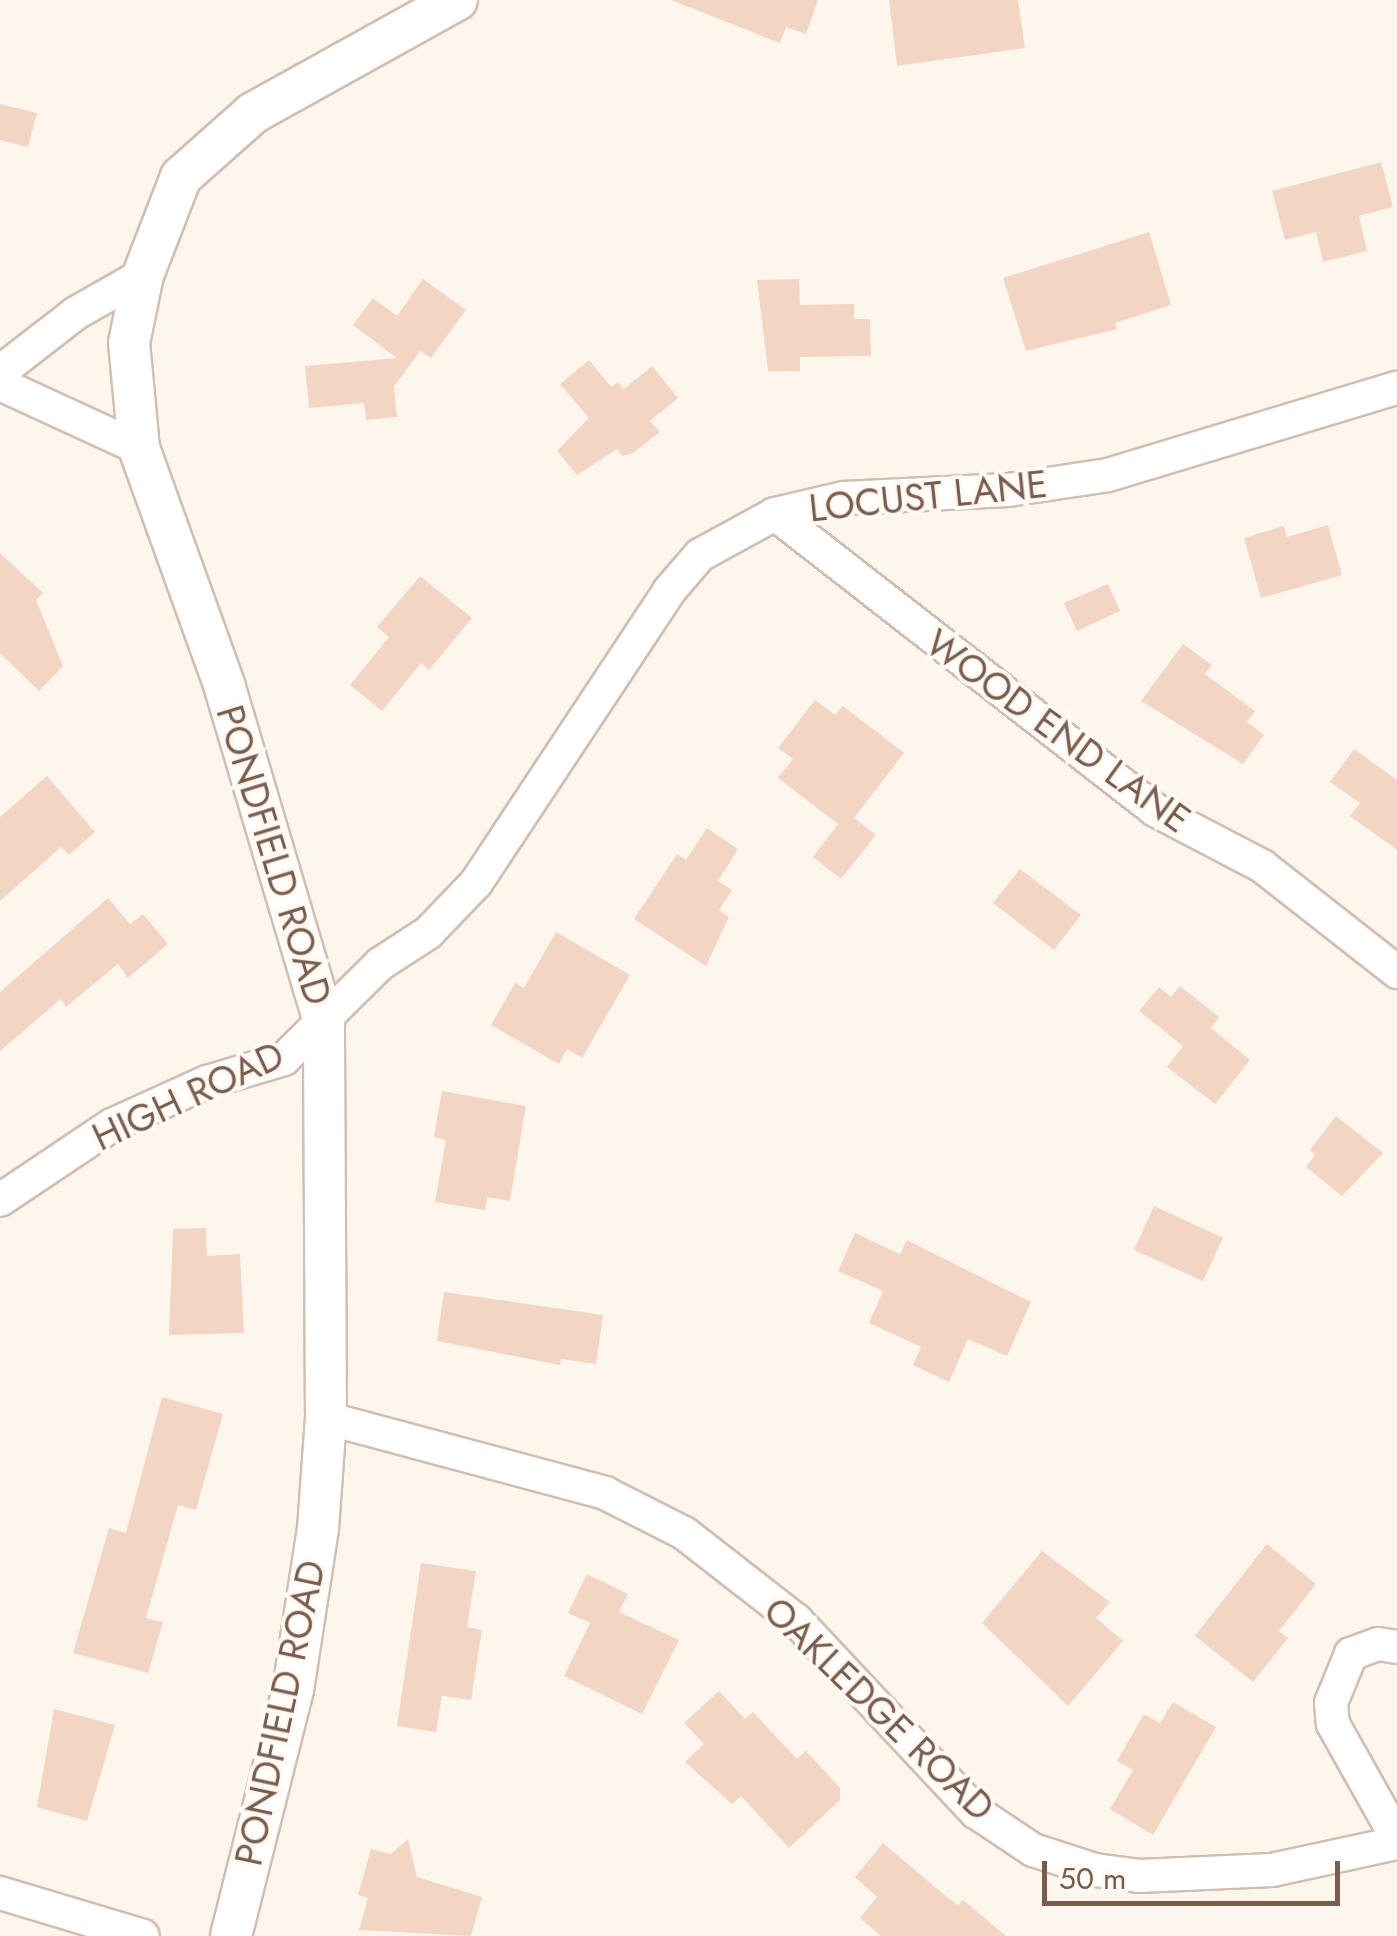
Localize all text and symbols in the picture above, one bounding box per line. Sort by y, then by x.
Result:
street label: LOCUST LANE [807,461,1049,531]
street label: WOOD END LANE [917,620,1199,842]
street label: PONDFIELD ROAD [207,700,341,1010]
street label: HIGH ROAD [85,1032,291,1160]
street label: PONDFIELD ROAD [225,1556,335,1870]
street label: OAKLEDGE ROAD [755,1588,1003,1830]
scale bar [1047,1841,1344,1903]
text: 50 m [1059,1857,1126,1900]

